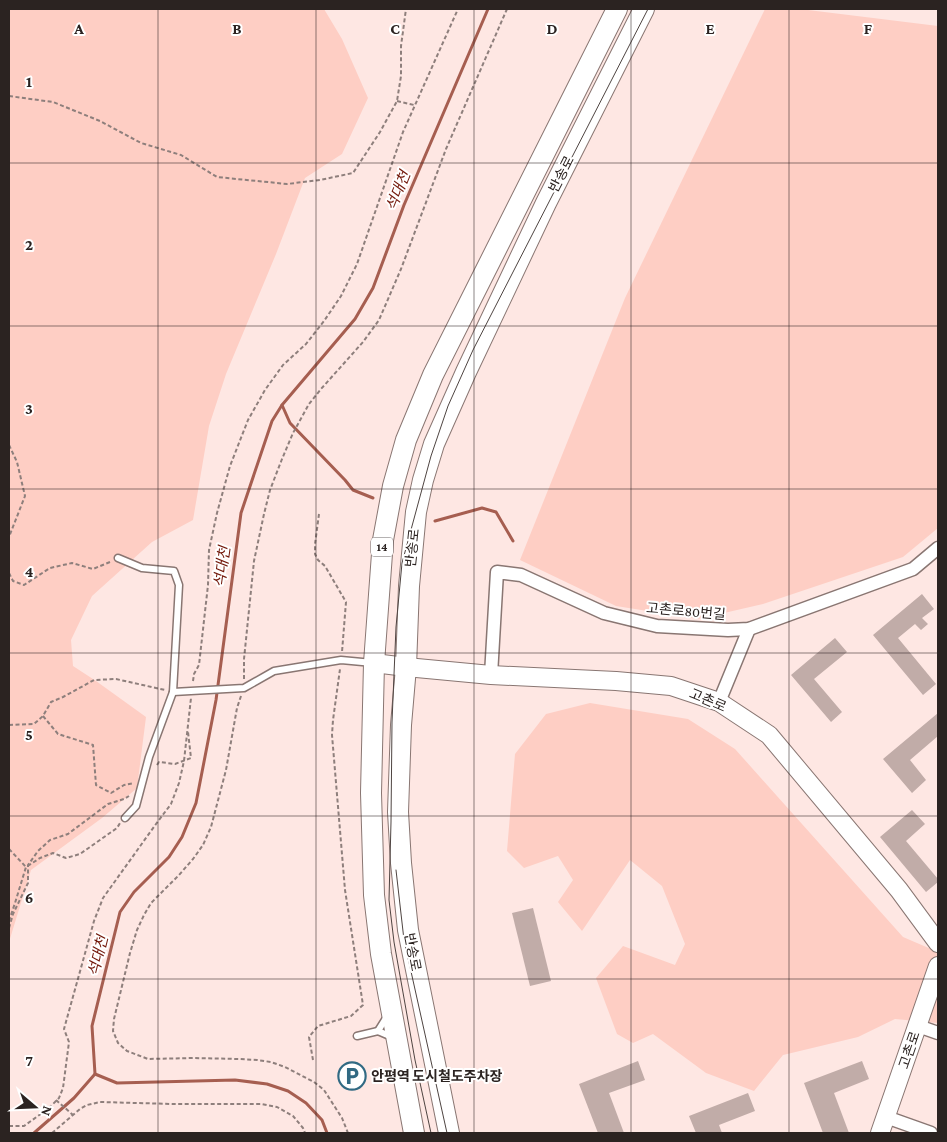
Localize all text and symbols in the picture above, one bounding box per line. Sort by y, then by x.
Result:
text: A [73,20,84,37]
text: B [232,20,242,37]
text: C [390,20,400,37]
text: D [546,20,558,37]
text: E [705,20,715,37]
text: F [864,20,873,37]
text: 1 [26,73,32,90]
street label: 반송로 [545,153,577,195]
water label: 석대천 [383,167,414,213]
text: 2 [25,236,33,253]
text: 3 [25,400,33,417]
street label: 반송로 [402,528,422,568]
road number: 14 [371,538,393,556]
water label: 석대천 [211,543,233,589]
text: 4 [25,563,34,580]
street label: 고촌로80번길 [646,600,726,622]
street label: 고촌로 [687,685,729,715]
text: 5 [25,726,33,743]
text: 6 [25,889,33,906]
water label: 석대천 [85,932,111,978]
street label: 반송로 [401,932,425,973]
street label: 고촌로 [895,1029,923,1071]
text: 7 [25,1052,33,1069]
parking icon: 안평역 도시철도주차장 [337,1061,367,1091]
place label: 안평역 도시철도주차장 [371,1068,503,1084]
north arrow [10,1082,60,1132]
text: N [38,1104,56,1119]

